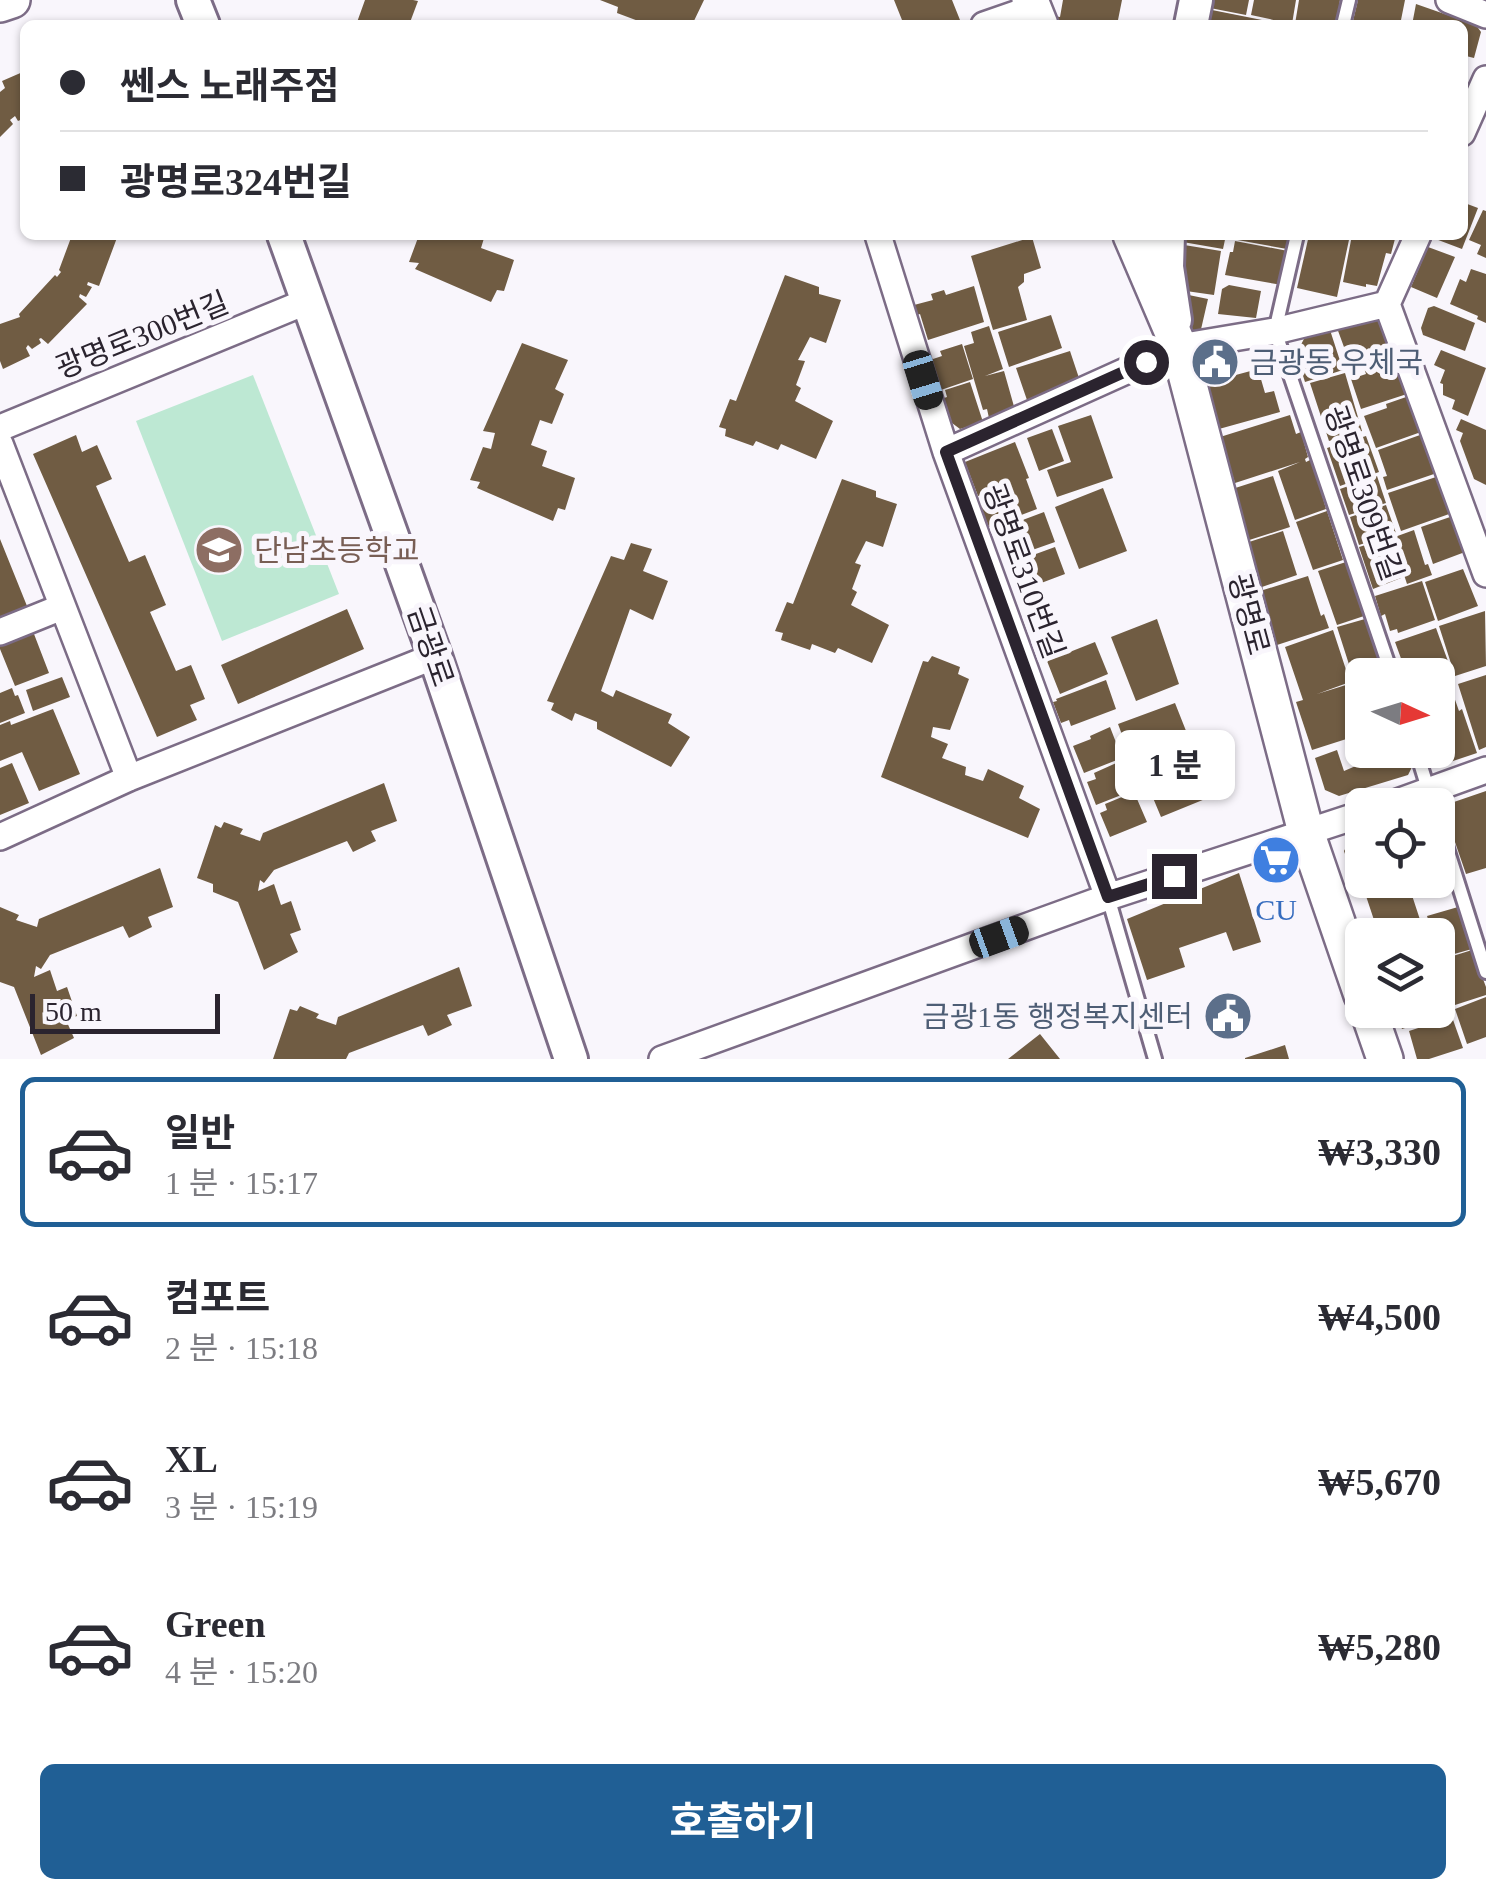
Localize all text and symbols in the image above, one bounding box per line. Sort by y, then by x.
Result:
text: 쎈스 노래주점 [120,65,339,107]
text: 광명로324번길 [120,161,352,203]
street label: 광명로300번길 [51,285,233,385]
public building icon: 금광동 우체국 [1189,336,1241,388]
route start [1124,340,1169,385]
place label: 금광동 우체국 [1250,346,1423,379]
car [900,347,946,413]
street label: 광명로309번길 [1319,401,1409,585]
street label: 광명로310번길 [977,479,1071,663]
school or university icon: 단남초등학교 [193,524,245,576]
place label: 단남초등학교 [254,534,420,567]
street label: 광명로 [1222,570,1276,658]
street label: 금광로 [402,601,460,691]
north arrow [1345,658,1455,768]
map controls [1345,658,1455,1028]
callout: 1 분 [1114,731,1234,801]
text: 1 분 [1148,747,1202,783]
button: locate [1345,788,1455,898]
supermarket icon: CU [1250,834,1302,886]
route end [1152,854,1197,899]
place label: CU [1255,893,1297,926]
car [966,913,1032,961]
button: layers [1345,918,1455,1028]
scale bar [30,989,220,1034]
public building icon: 금광1동 행정복지센터 [1202,990,1254,1042]
text: 50 m [45,996,102,1027]
place label: 금광1동 행정복지센터 [922,1000,1193,1033]
icon: car [45,1107,135,1197]
text: 일반 [165,1112,235,1154]
text: ₩3,330 [1318,1131,1441,1173]
text: 1 분 · 15:17 [165,1165,318,1201]
icon: car [45,1272,135,1362]
text: 컴포트 [165,1277,270,1319]
text: ₩4,500 [1318,1296,1441,1338]
text: 2 분 · 15:18 [165,1330,318,1366]
icon: car [45,1437,135,1527]
text: XL [165,1438,218,1480]
text: ₩5,670 [1318,1461,1441,1503]
text: 3 분 · 15:19 [165,1489,318,1525]
icon: car [45,1602,135,1692]
text: Green [165,1603,266,1645]
text: ₩5,280 [1318,1626,1441,1668]
text: 4 분 · 15:20 [165,1654,318,1690]
button: 호출하기 [40,1764,1446,1879]

